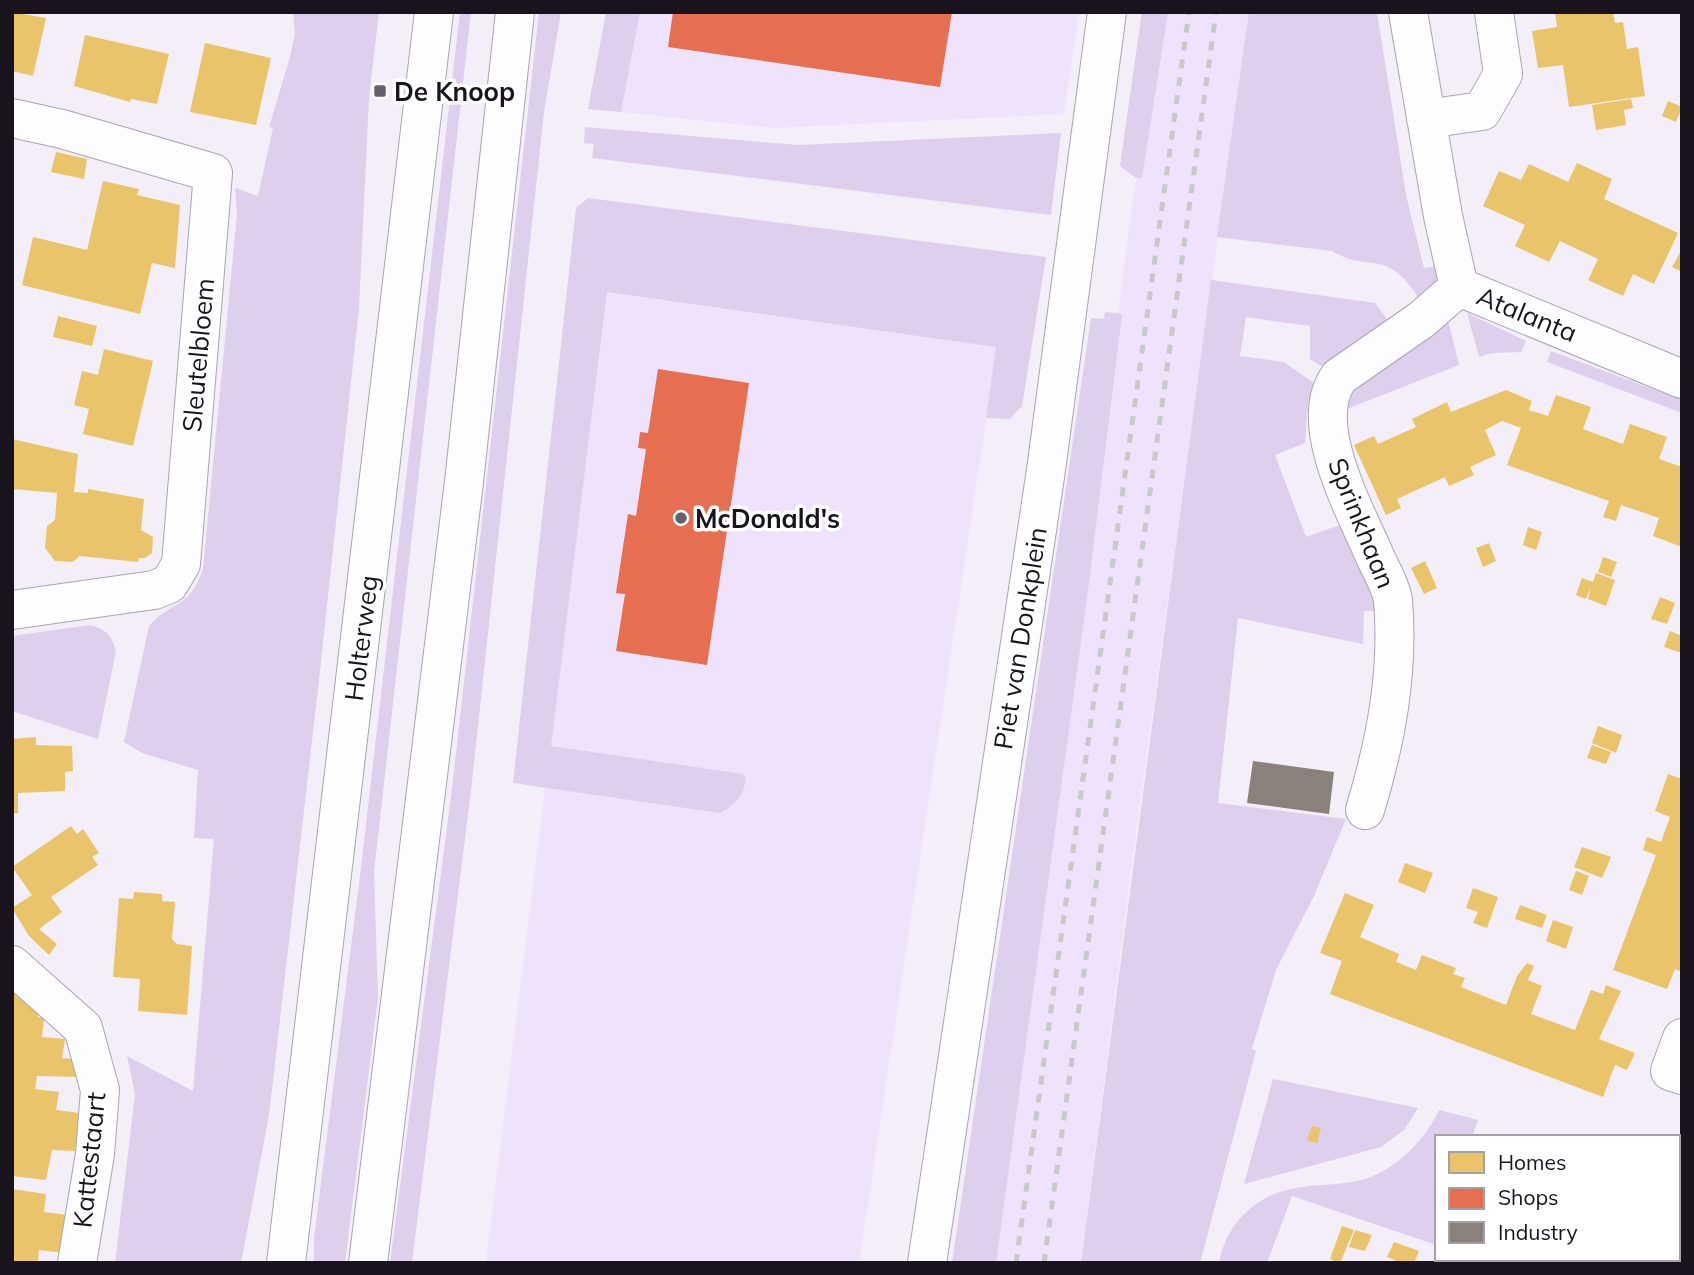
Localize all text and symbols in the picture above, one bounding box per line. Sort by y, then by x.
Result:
place label: De Knoop [394,75,515,108]
marker: De Knoop [372,83,388,99]
street label: Sleutelbloem [175,277,221,433]
street label: Atalanta [1472,279,1582,349]
street label: Sprinkhaan [1321,453,1403,593]
place label: McDonald's [695,502,840,535]
marker: McDonald's [673,510,689,526]
street label: Piet van Donkplein [986,525,1054,751]
street label: Holterweg [337,573,385,703]
street label: Kattestaart [65,1091,113,1229]
legend [1435,1135,1680,1261]
text: Homes [1498,1149,1566,1175]
text: Shops [1498,1184,1558,1210]
text: Industry [1498,1219,1578,1245]

